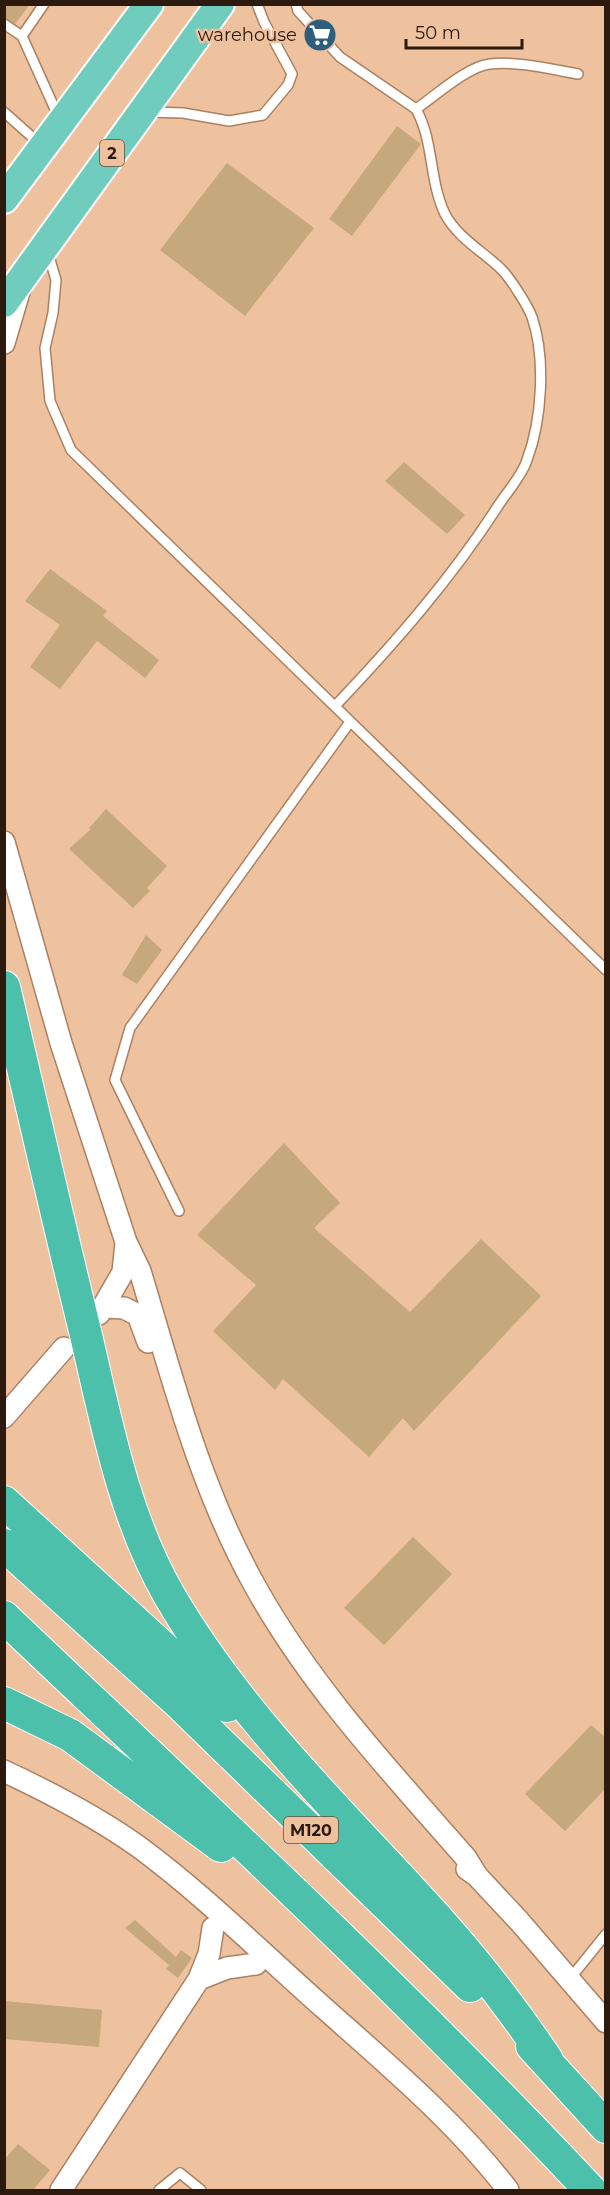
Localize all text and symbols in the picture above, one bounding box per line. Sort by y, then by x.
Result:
scale bar [406,12,522,50]
supermarket icon: warehouse [302,17,338,53]
text: 50 m [415,22,461,44]
place label: warehouse [198,24,297,46]
road number: 2 [100,140,124,166]
road number: M120 [284,1817,338,1843]

